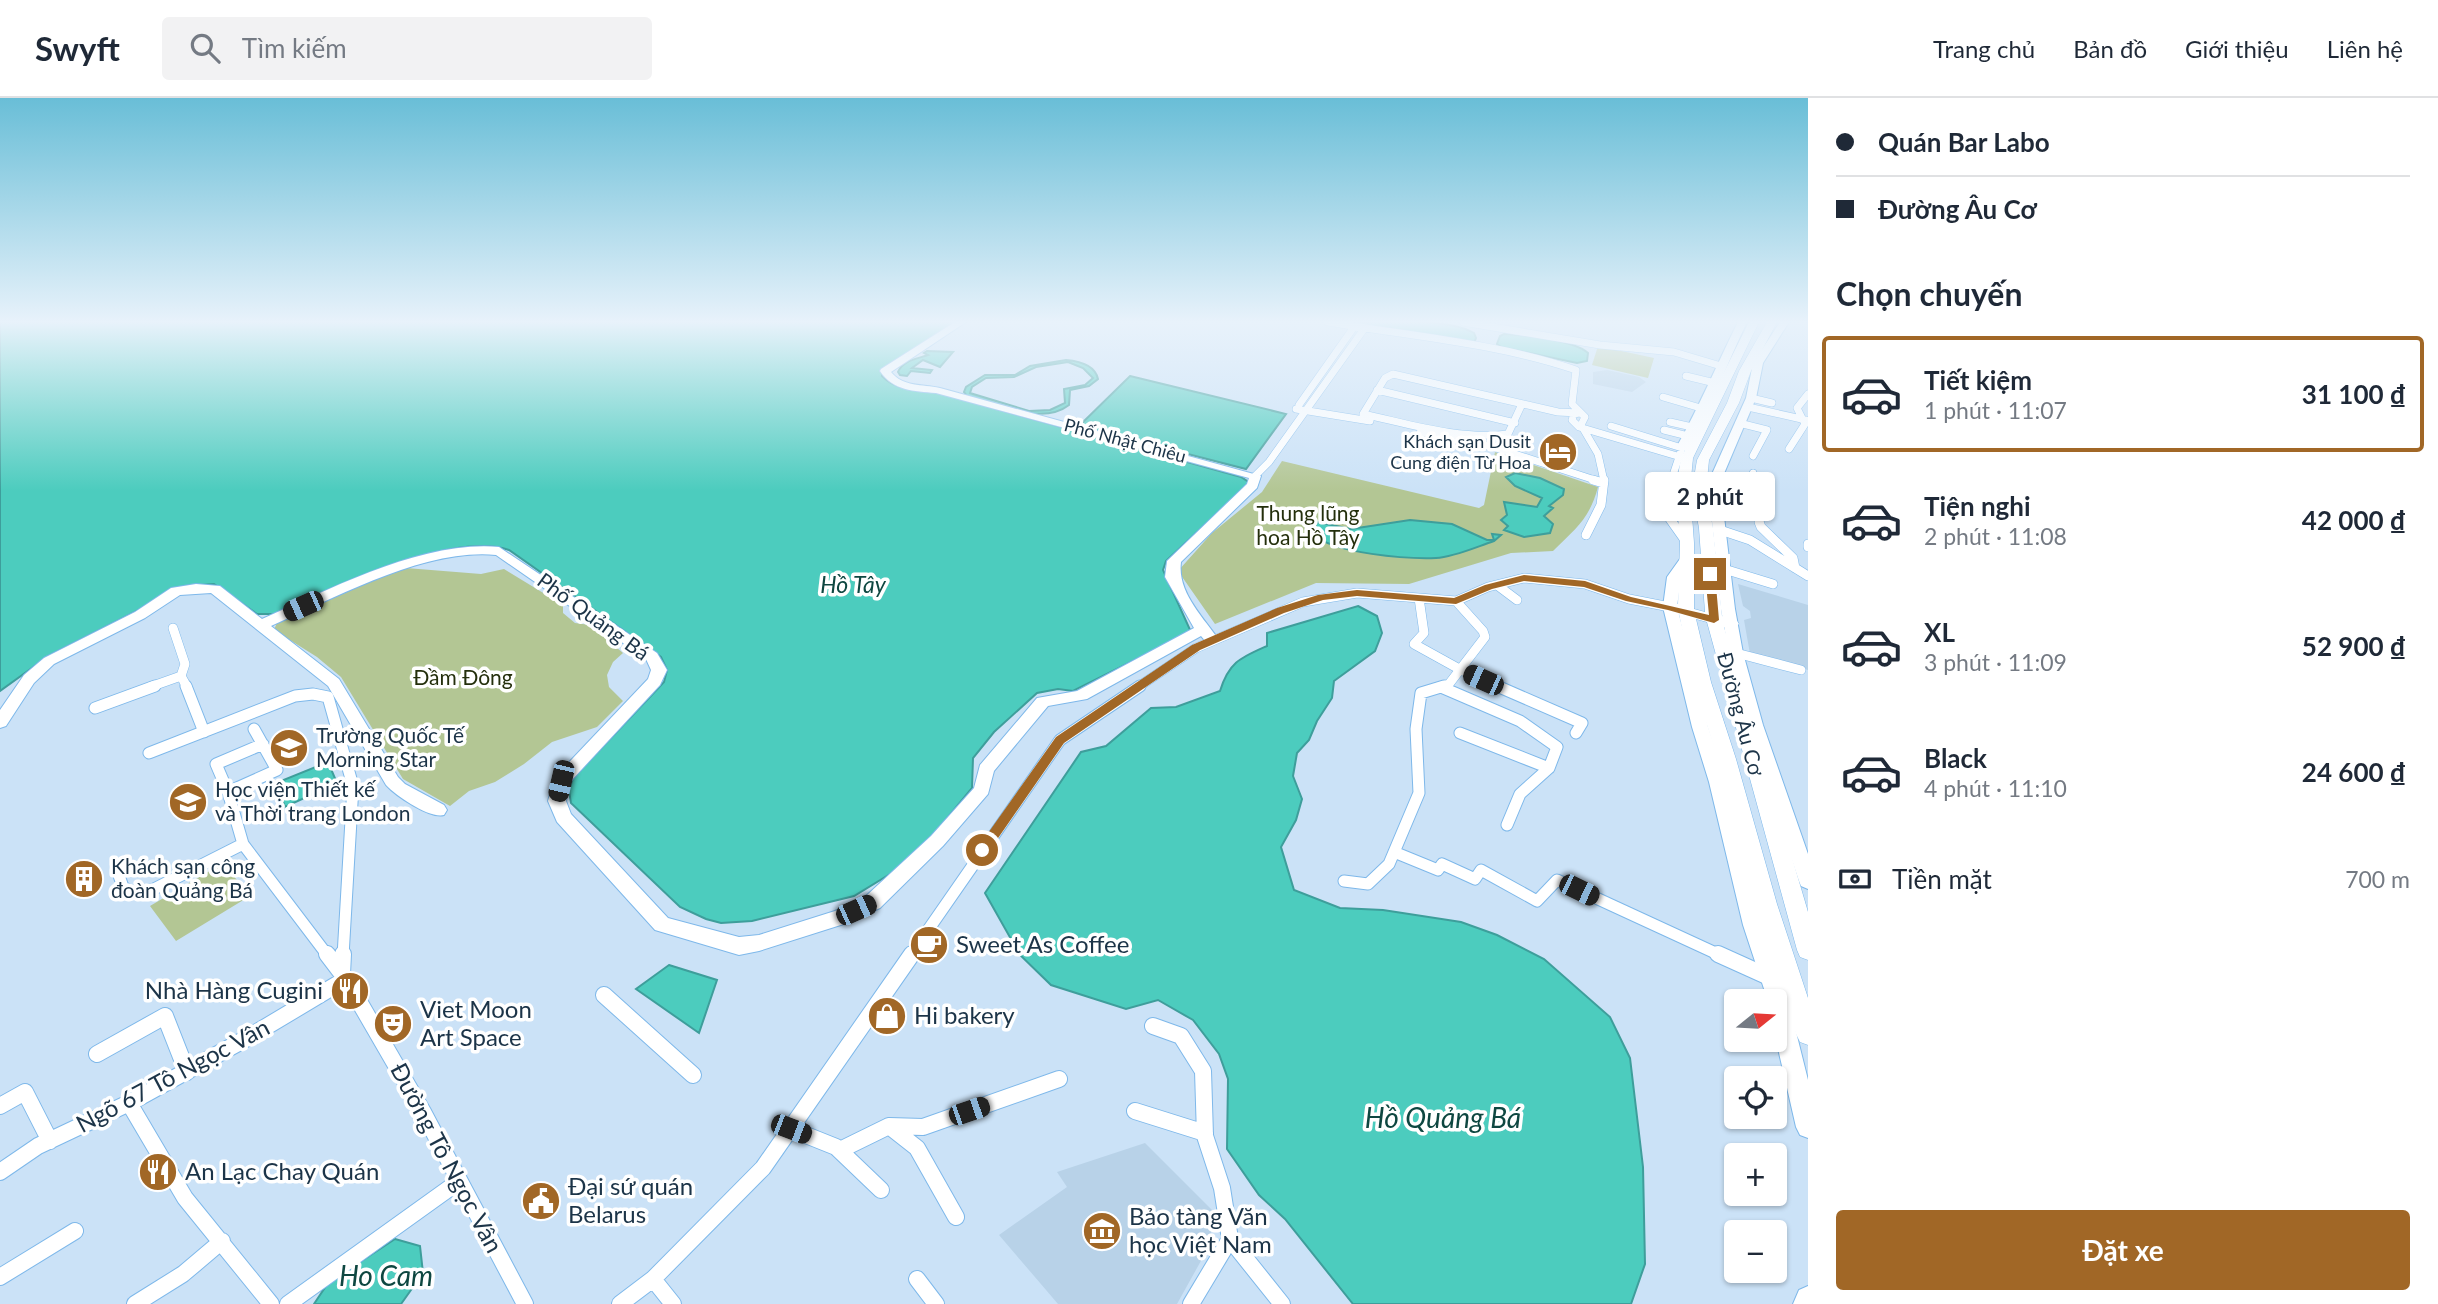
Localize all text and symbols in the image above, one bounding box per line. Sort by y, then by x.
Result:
search box [162,17,652,80]
text: Swyft [35,28,120,68]
icon: search [186,29,224,67]
text: Tìm kiếm [242,32,347,64]
text: Trang chủ [1933,34,2035,63]
text: Bản đồ [2073,34,2147,63]
text: Giới thiệu [2185,34,2289,63]
text: Liên hệ [2327,34,2403,63]
text: Quán Bar Labo [1878,126,2050,158]
text: Đường Âu Cơ [1878,193,2037,225]
text: Chọn chuyến [1836,274,2022,313]
icon: car [1840,363,1903,426]
text: Tiết kiệm [1924,364,2032,396]
text: 31 100 ₫ [2302,378,2406,410]
text: 1 phút · 11:07 [1924,396,2067,424]
street label: Phố Nhật Chiêu [1062,413,1189,467]
place label: Khách sạn Dusit Cung điện Từ Hoa [1390,430,1532,473]
hotel icon: Khách sạn Dusit Cung điện Từ Hoa [1537,431,1579,473]
callout: 2 phút [1645,472,1775,522]
text: 2 phút [1677,482,1743,510]
icon: car [1840,489,1903,552]
text: Tiện nghi [1924,490,2031,522]
park label: Thung lũng hoa Hồ Tây [1256,500,1360,549]
text: 42 000 ₫ [2302,504,2406,536]
text: 2 phút · 11:08 [1924,522,2067,550]
route end [1694,558,1726,590]
street label: Phố Quảng Bá [533,567,655,665]
water label: Hồ Tây [820,570,887,598]
car [280,588,327,624]
icon: car [1840,615,1903,678]
text: XL [1924,616,1955,648]
text: 52 900 ₫ [2302,630,2406,662]
text: 3 phút · 11:09 [1924,648,2067,676]
street label: Đường Âu Cơ [1713,649,1770,779]
car [1460,662,1507,698]
park label: Đầm Đông [413,664,513,689]
place label: Trường Quốc Tế Morning Star [316,722,466,771]
school or university icon: Trường Quốc Tế Morning Star [268,727,310,769]
icon: car [1840,741,1903,804]
text: Black [1924,742,1987,774]
text: 24 600 ₫ [2302,756,2406,788]
car [547,758,576,804]
text: 4 phút · 11:10 [1924,774,2067,802]
place label: Học viện Thiết kế và Thời trang London [215,776,410,825]
school or university icon: Học viện Thiết kế và Thời trang London [167,781,209,823]
route start [966,834,998,866]
place label: Khách sạn công đoàn Quảng Bá [111,853,255,902]
building icon: Khách sạn công đoàn Quảng Bá [63,858,105,900]
icon: cash [1836,860,1874,898]
text: Tiền mặt [1892,863,1992,895]
text: 700 m [2345,865,2410,893]
car [1556,871,1603,909]
car [833,892,880,928]
cafe icon: Sweet As Coffee [908,924,950,966]
place label: Sweet As Coffee [956,929,1129,958]
restaurant icon: Nhà Hàng Cugini [329,970,371,1012]
place label: Nhà Hàng Cugini [145,975,323,1004]
north arrow [1724,989,1787,1052]
map controls [1724,989,1787,1283]
place label: Viet Moon Art Space [420,994,532,1051]
shop icon: Hi bakery [866,995,908,1037]
place label: Hi bakery [914,1000,1015,1029]
theatre icon: Viet Moon Art Space [372,1003,414,1045]
street label: Ngõ 67 Tô Ngọc Vân [71,1011,274,1138]
street label: Đường Tô Ngọc Vân [385,1057,510,1257]
button: locate [1724,1066,1787,1129]
car [946,1094,993,1128]
water label: Hồ Quảng Bá [1365,1100,1522,1134]
car [768,1112,815,1146]
button: + [1724,1143,1787,1206]
restaurant icon: An Lạc Chay Quán [137,1151,179,1193]
place label: An Lạc Chay Quán [185,1156,379,1185]
place label: Đại sứ quán Belarus [568,1171,693,1228]
public building icon: Đại sứ quán Belarus [520,1180,562,1222]
place label: Bảo tàng Văn học Việt Nam [1129,1201,1272,1258]
museum icon: Bảo tàng Văn học Việt Nam [1081,1210,1123,1252]
button: Đặt xe [1836,1210,2410,1290]
button: − [1724,1220,1787,1283]
water label: Ho Cam [339,1258,433,1292]

